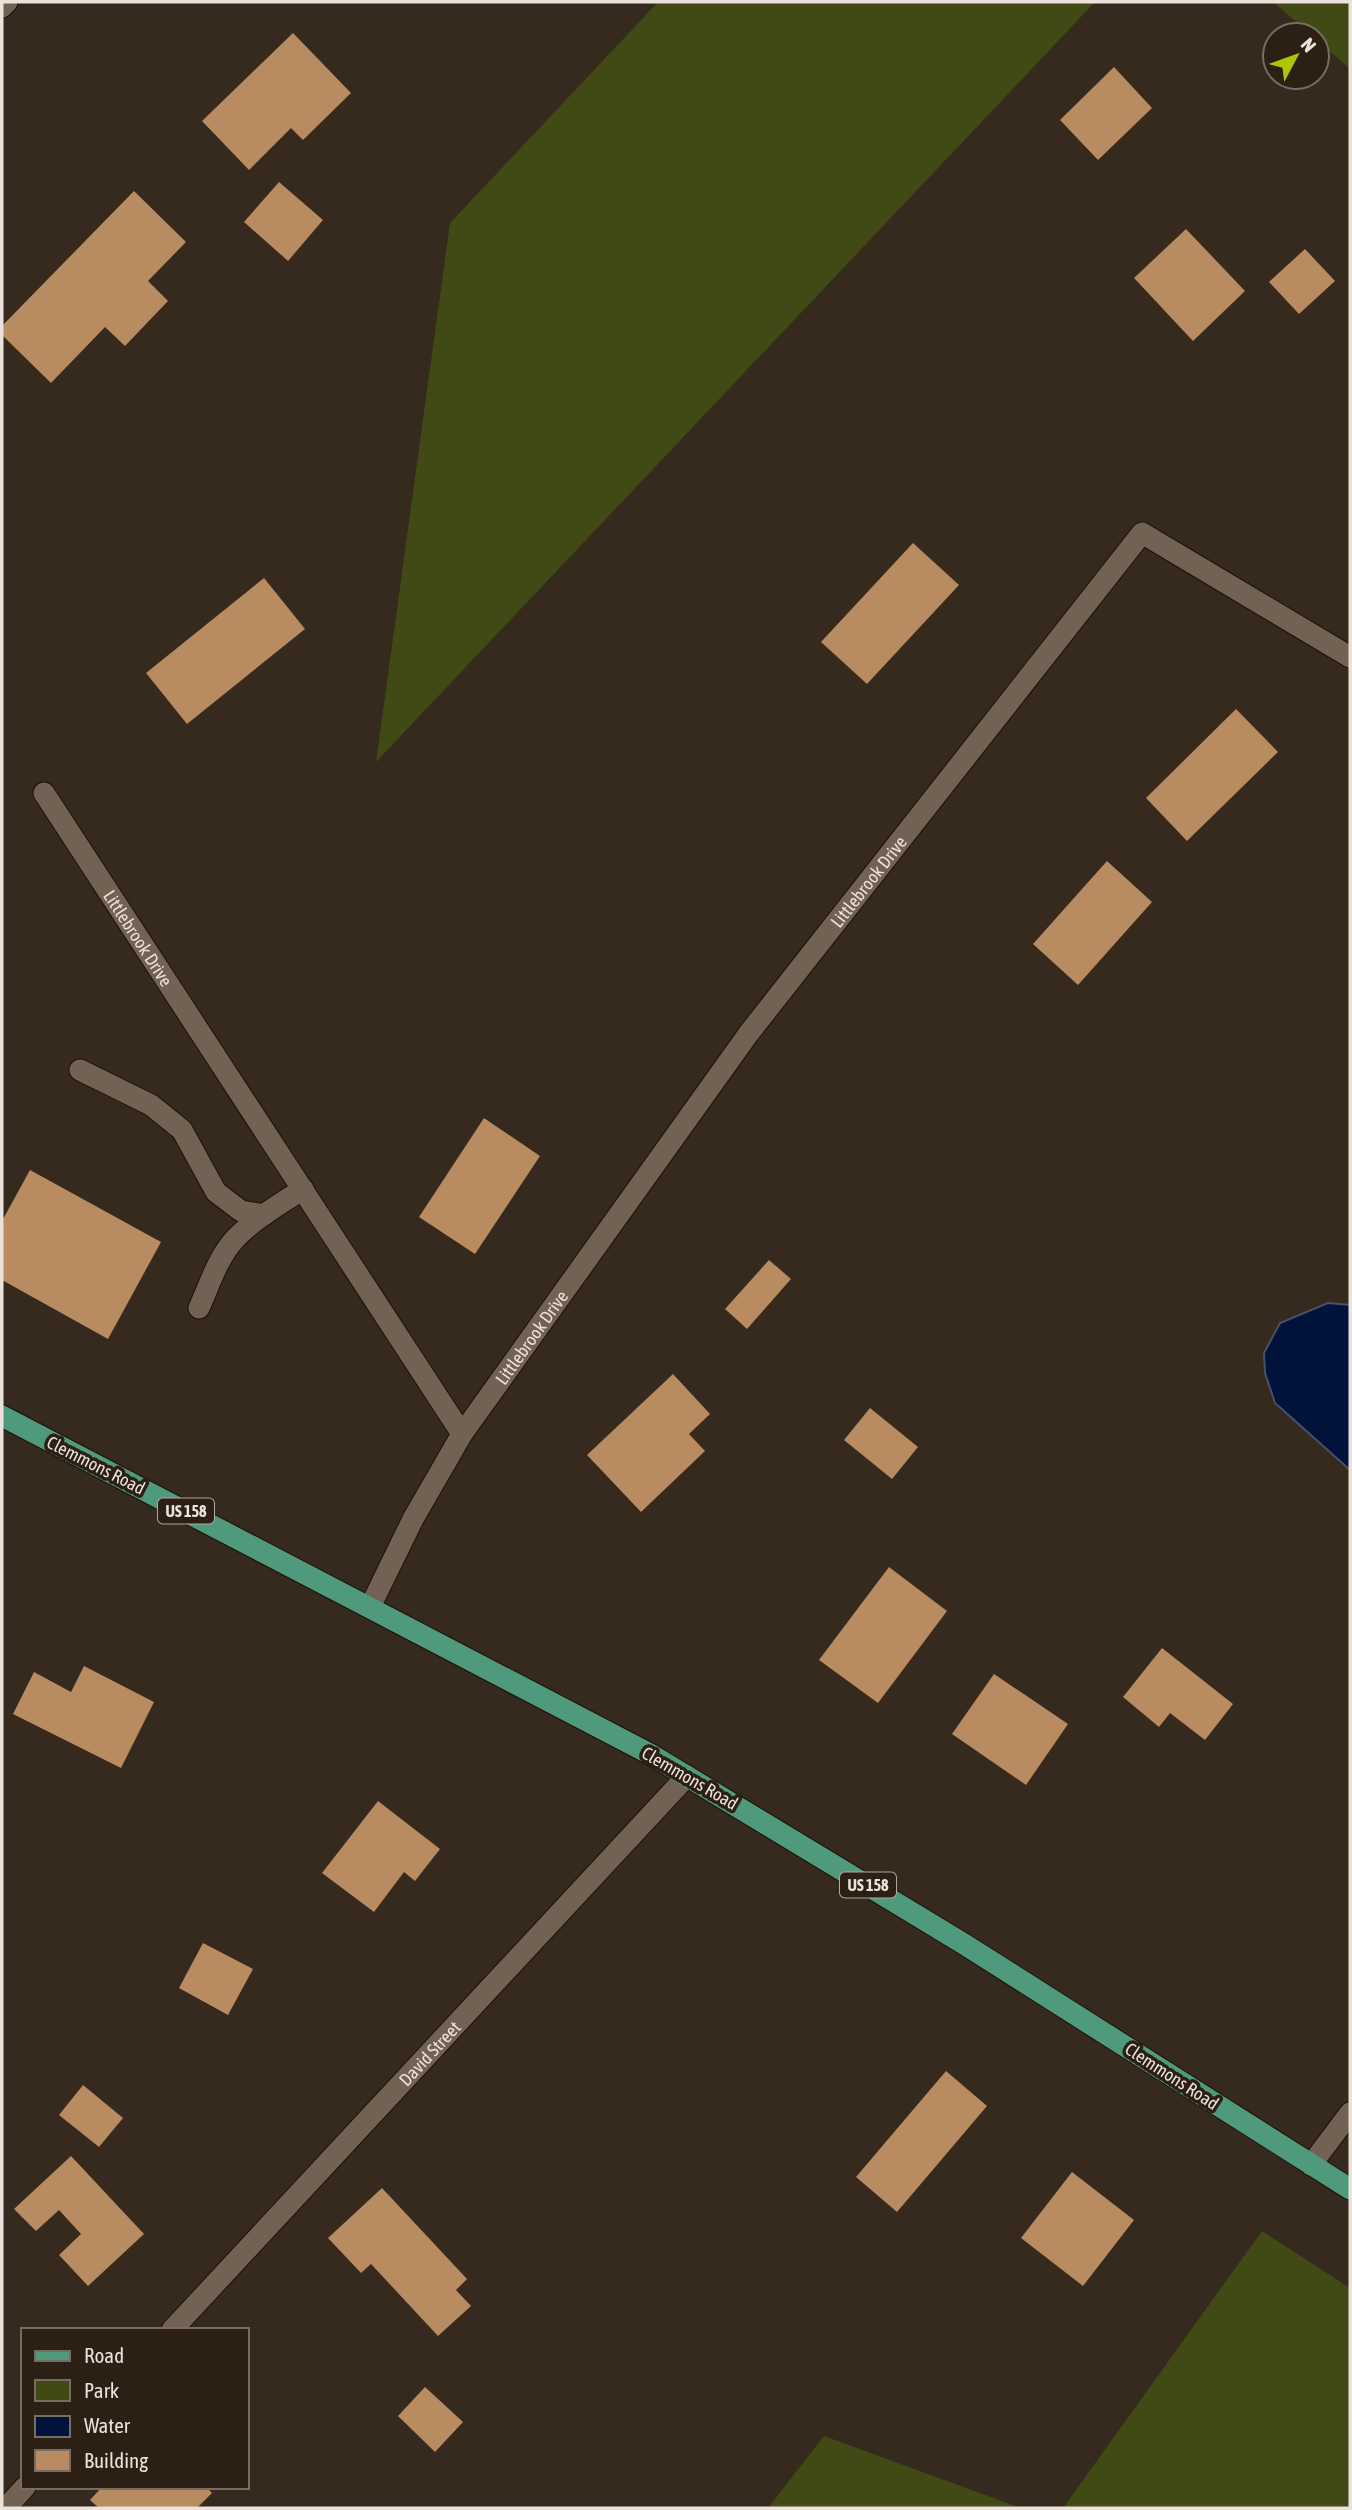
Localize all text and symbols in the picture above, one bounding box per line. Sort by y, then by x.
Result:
north arrow [1261,21,1331,91]
text: N [1297,33,1321,56]
street label: Littlebrook Drive [826,831,911,931]
street label: Littlebrook Drive [100,886,177,990]
street label: Littlebrook Drive [491,1286,572,1388]
street label: Clemmons Road [43,1431,149,1499]
road number: US 158 [158,1498,214,1524]
street label: Clemmons Road [638,1742,742,1814]
road number: US 158 [840,1872,896,1898]
street label: David Street [394,2016,464,2090]
street label: Clemmons Road [1121,2038,1223,2114]
legend [21,2328,248,2489]
text: Road [84,2343,124,2367]
text: Park [84,2378,119,2402]
text: Water [84,2413,131,2437]
text: Building [84,2448,148,2472]

